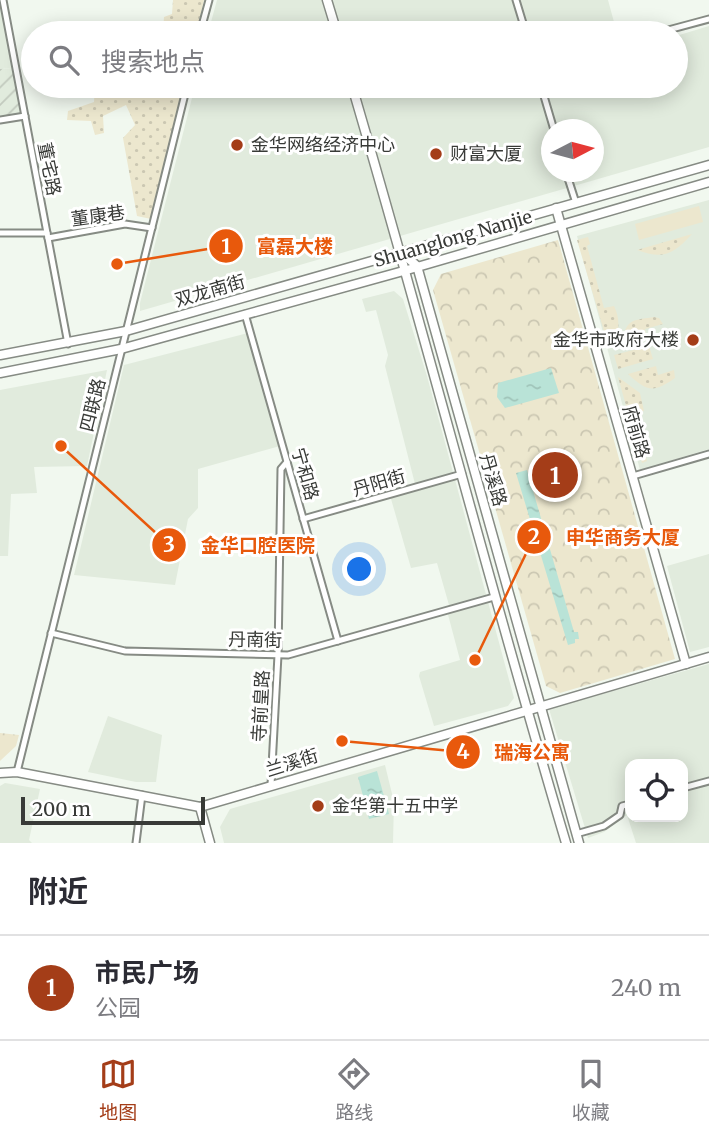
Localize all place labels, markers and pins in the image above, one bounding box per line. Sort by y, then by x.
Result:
place label: 金华网络经济中心 [251,133,395,156]
marker: 金华网络经济中心 [229,137,245,153]
place label: 财富大厦 [450,142,522,165]
marker: 财富大厦 [428,146,444,162]
callout: 富磊大楼 [208,226,347,266]
place label: 金华市政府大楼 [553,328,679,351]
marker: 金华市政府大楼 [685,332,701,348]
pin: 1 [532,449,578,501]
callout: 申华商务大厦 [517,517,694,557]
callout: 金华口腔医院 [152,525,329,565]
callout: 瑞海公寓 [445,732,584,772]
place label: 金华第十五中学 [332,794,458,817]
marker: 金华第十五中学 [310,798,326,814]

